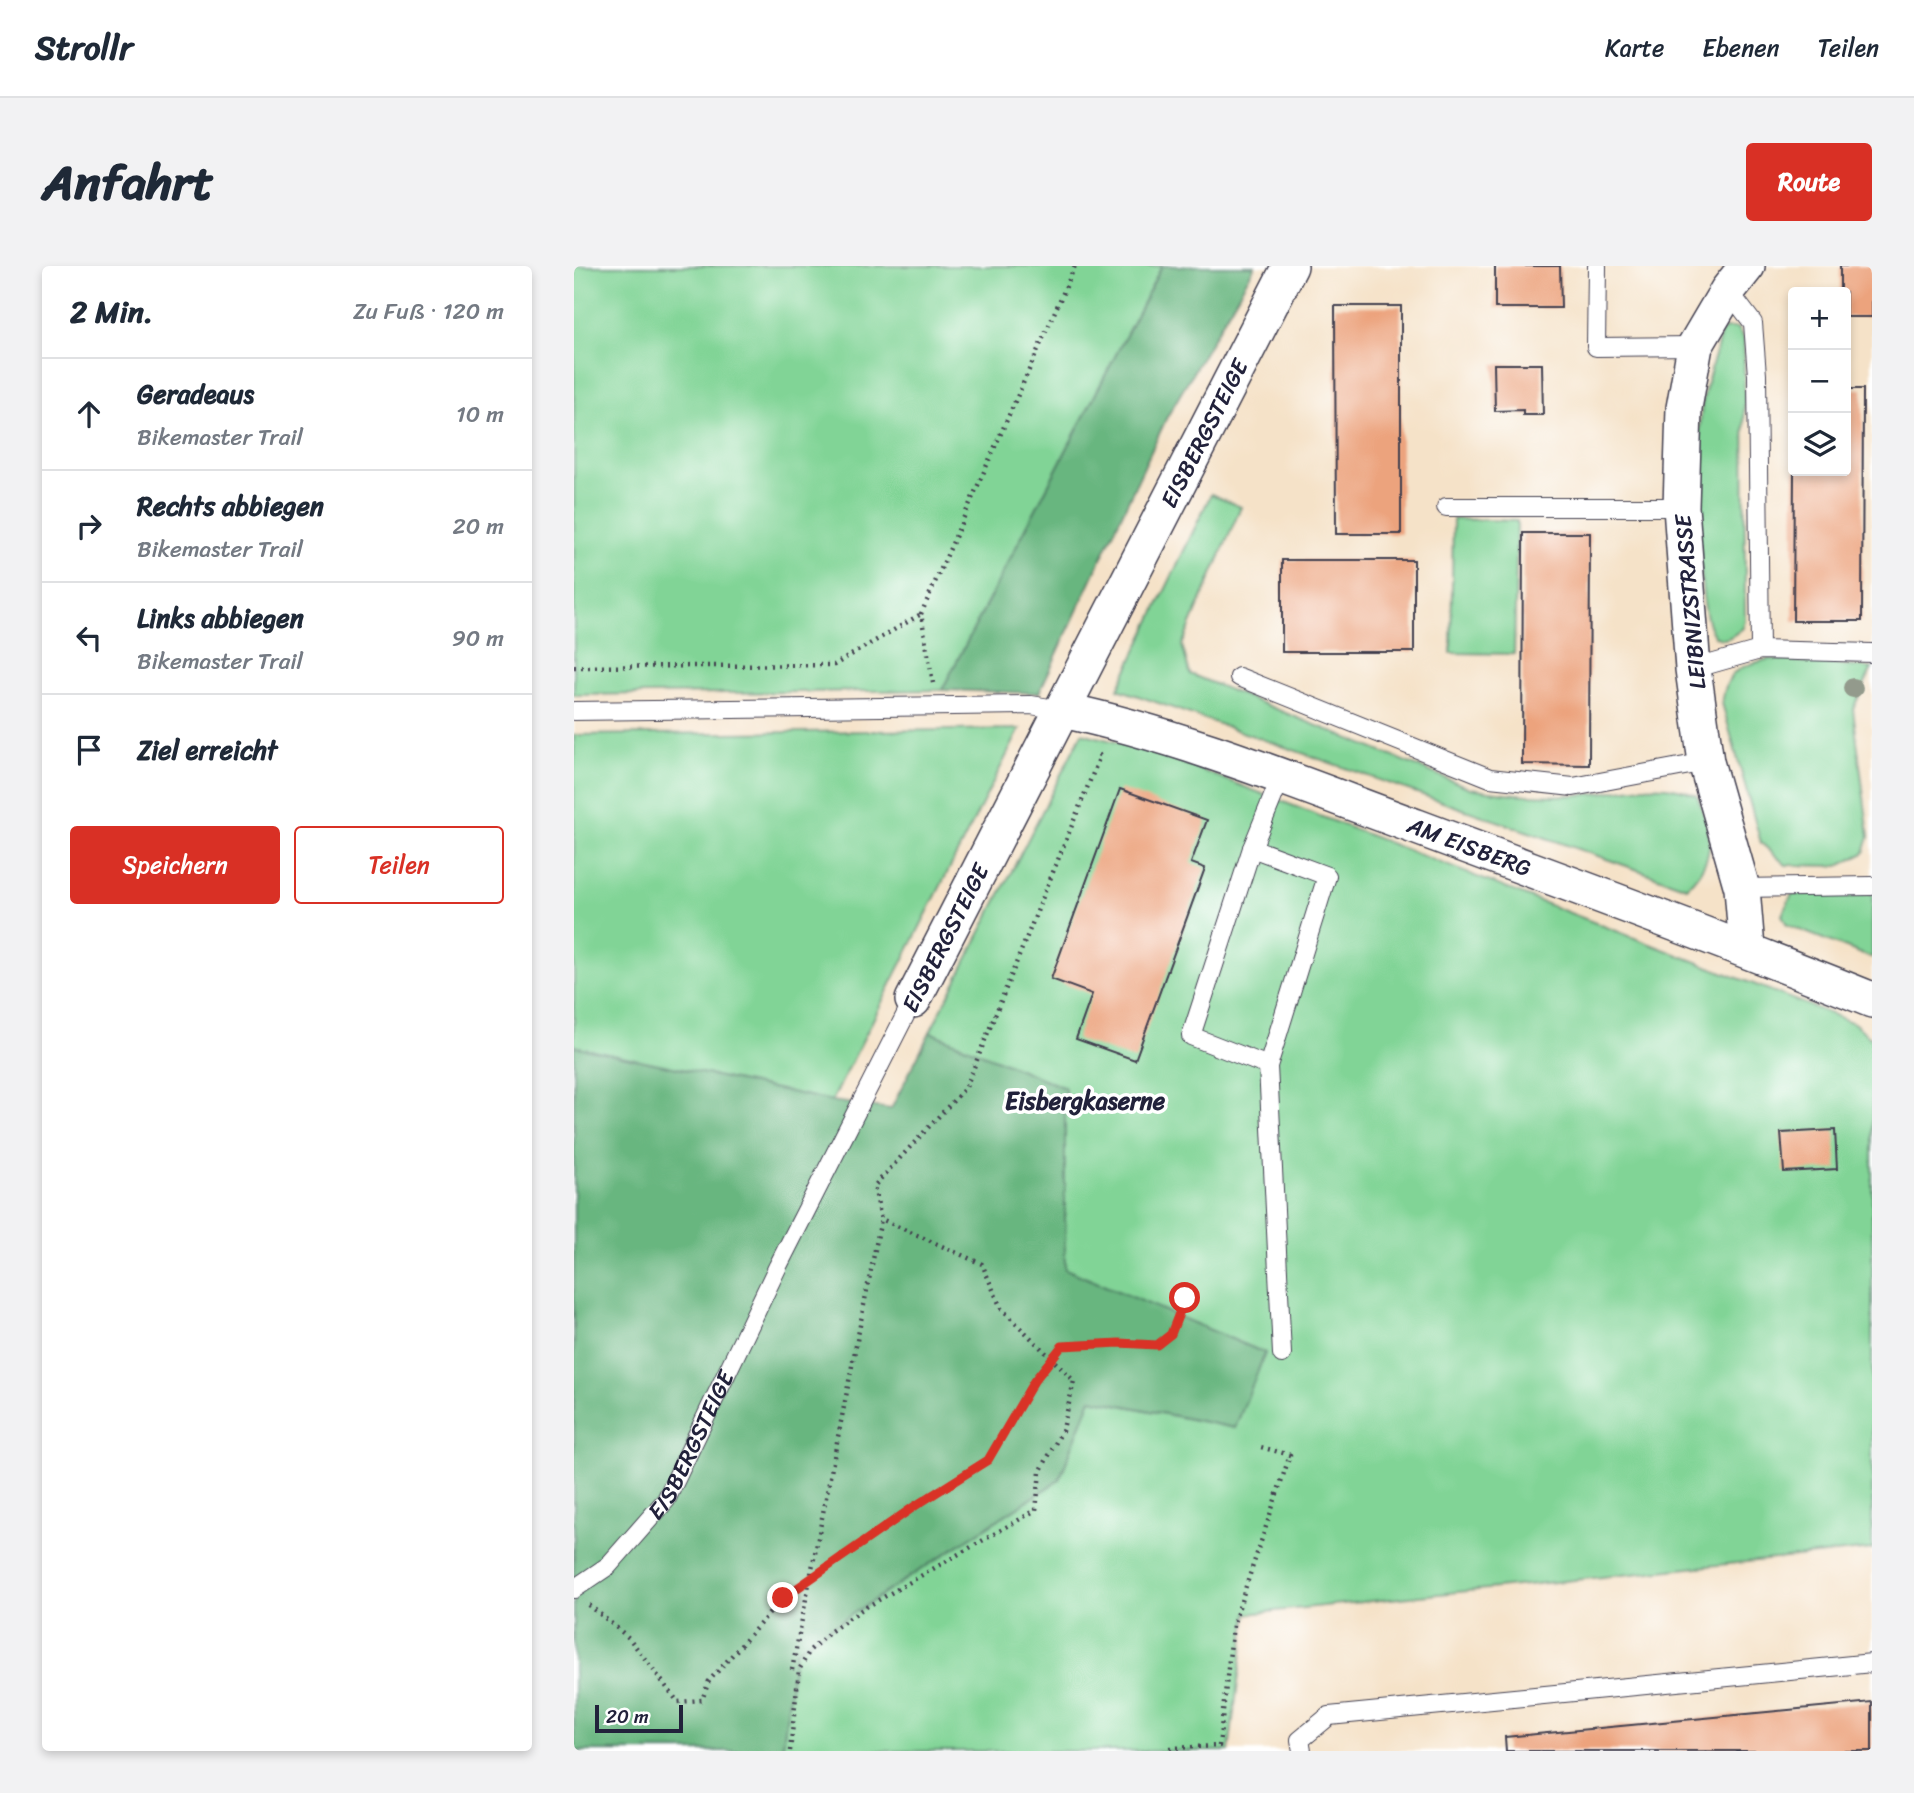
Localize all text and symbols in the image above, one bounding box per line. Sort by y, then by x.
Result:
text: Strollr [35,19,133,77]
text: Karte [1605,27,1664,69]
text: Ebenen [1702,27,1780,69]
text: Teilen [1818,27,1879,69]
text: Anfahrt [42,139,214,226]
button: Route [1746,143,1872,221]
text: 2 Min. [70,285,153,339]
map controls [1788,287,1851,476]
button: + [1788,287,1851,350]
text: Zu Fuß · 120 m [353,291,504,332]
button: − [1788,350,1851,413]
street label: EISBERGSTEIGE [1149,351,1260,515]
text: Geradeaus [137,371,254,417]
text: 10 m [456,394,504,435]
icon: ahead [70,395,108,433]
button: layers [1788,413,1851,476]
text: Bikemaster Trail [137,417,303,458]
text: Rechts abbiegen [137,483,324,529]
text: 20 m [453,506,504,547]
icon: right [70,507,108,545]
street label: LEIBNIZSTRASSE [1662,512,1719,691]
text: Bikemaster Trail [137,529,303,570]
text: Links abbiegen [137,595,304,641]
text: 90 m [452,618,504,659]
icon: left [70,619,108,657]
text: Bikemaster Trail [137,641,303,682]
text: Ziel erreicht [137,727,277,773]
icon: arrive [70,731,108,769]
street label: AM EISBERG [1400,805,1537,889]
button: Speichern [70,826,280,904]
button: Teilen [294,826,504,904]
street label: EISBERGSTEIGE [890,855,1001,1020]
district label: Eisbergkaserne [1005,1080,1166,1122]
route start [1169,1282,1200,1313]
street label: EISBERGSTEIGE [637,1363,747,1530]
route end [767,1582,798,1613]
text: 20 m [606,1700,649,1733]
scale bar [595,1702,682,1734]

